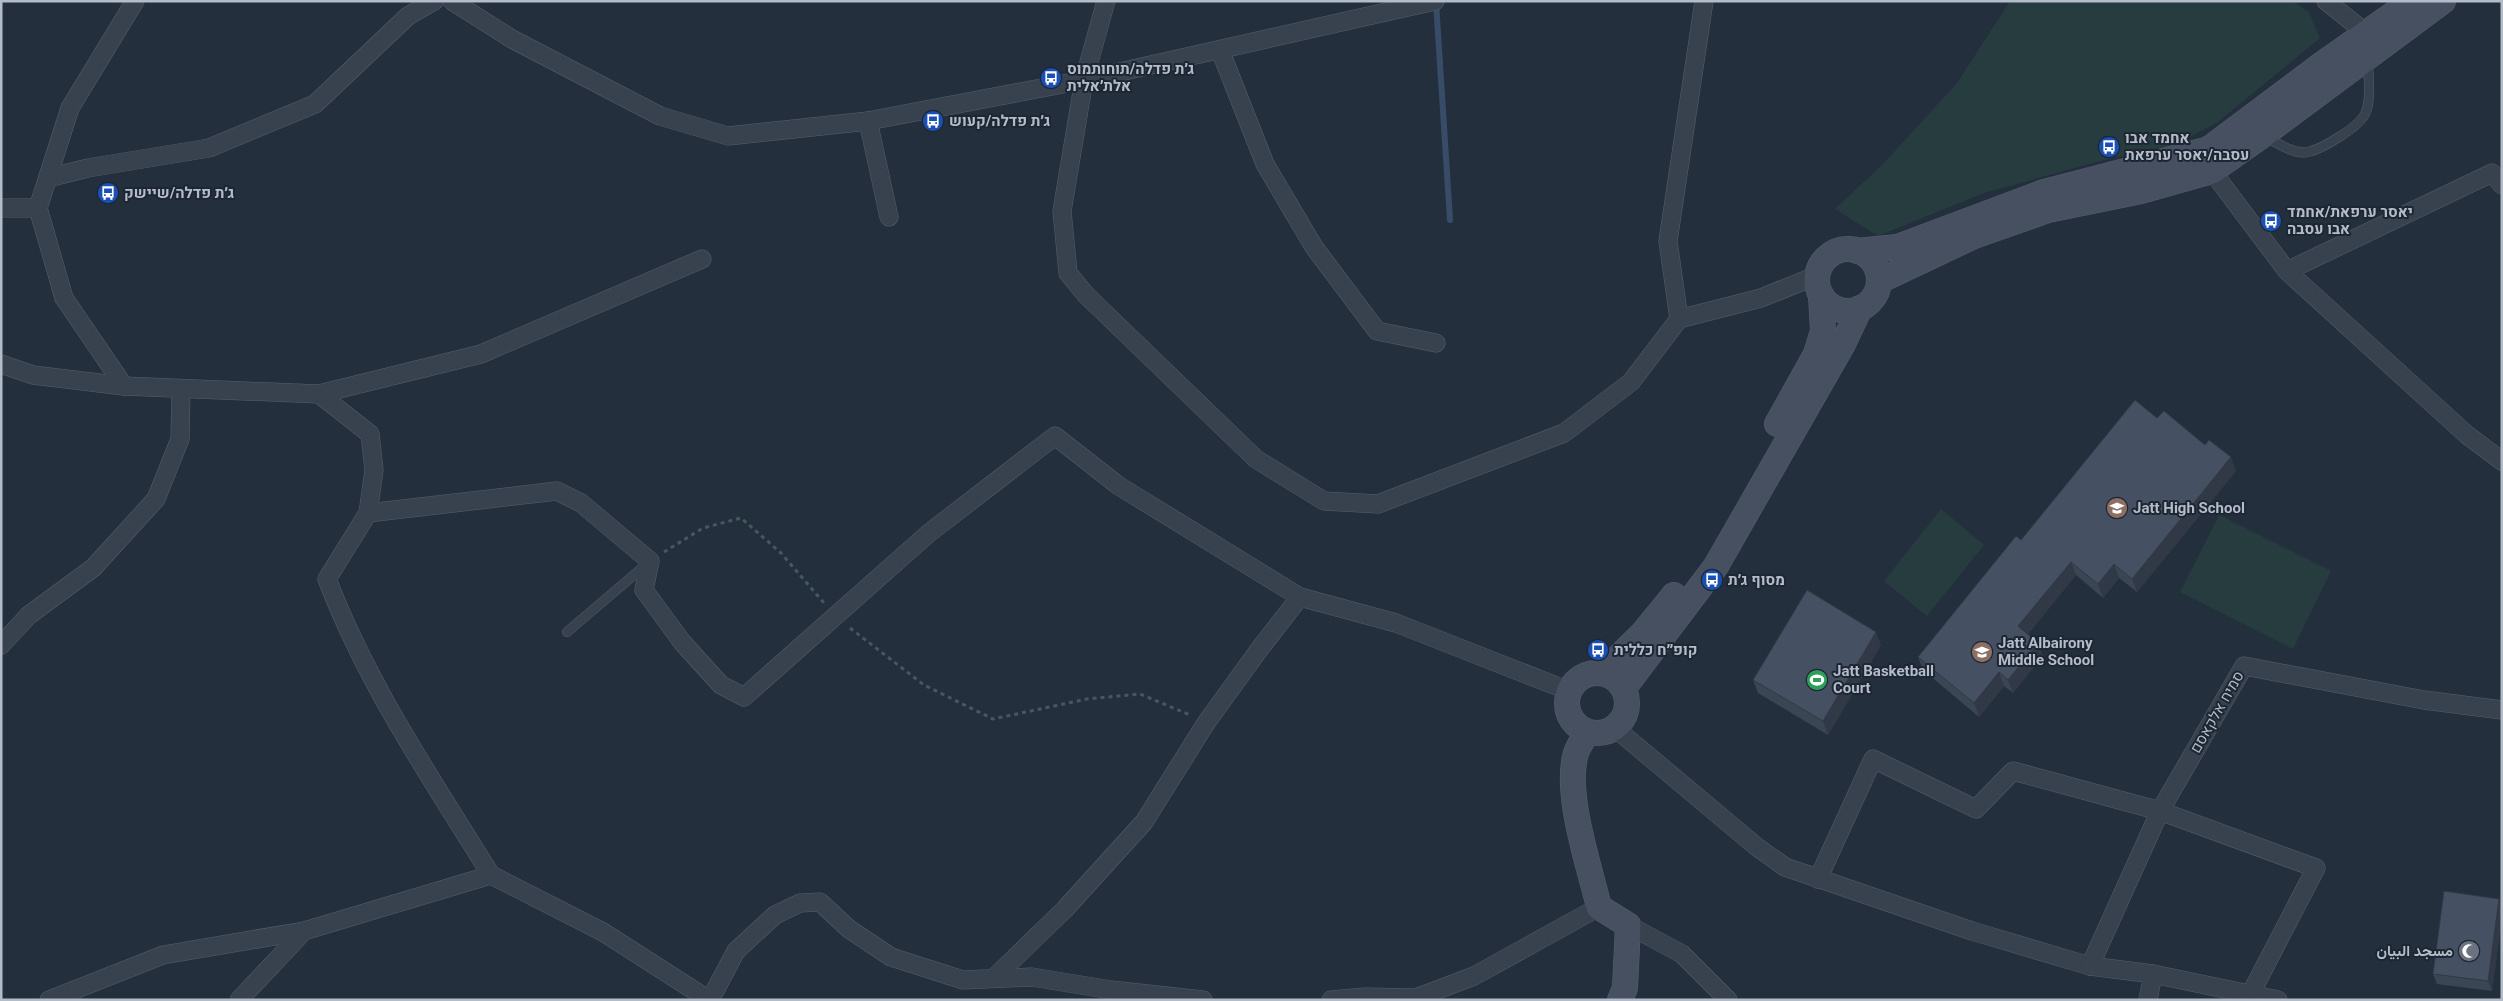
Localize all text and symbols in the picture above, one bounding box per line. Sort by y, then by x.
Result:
place label: ג׳ת פדלה/תוחותמוס אלת׳אלית [1067,60,1194,95]
bus stop icon: ג׳ת פדלה/תוחותמוס אלת׳אלית [1039,66,1063,90]
bus stop icon: ג׳ת פדלה/קעוש [921,109,945,133]
place label: ג׳ת פדלה/קעוש [949,112,1050,130]
place label: אחמד אבו עסבה/יאסר ערפאת [2125,129,2249,164]
bus stop icon: אחמד אבו עסבה/יאסר ערפאת [2097,135,2121,159]
bus stop icon: ג׳ת פדלה/שיישק [96,181,120,205]
place label: ג׳ת פדלה/שיישק [124,184,234,202]
place label: יאסר ערפאת/אחמד אבו עסבה [2287,203,2413,238]
bus stop icon: יאסר ערפאת/אחמד אבו עסבה [2259,209,2283,233]
school or university icon: Jatt High School [2105,496,2129,520]
place label: Jatt High School [2133,499,2245,517]
bus stop icon: מסוף ג׳ת [1700,568,1724,592]
place label: מסוף ג׳ת [1728,571,1785,589]
place label: Jatt Albairony Middle School [1998,634,2094,669]
bus stop icon: קופ״ח כללית [1586,638,1610,662]
school or university icon: Jatt Albairony Middle School [1970,640,1994,664]
place label: קופ״ח כללית [1614,641,1698,659]
place label: Jatt Basketball Court [1833,662,1934,697]
sports icon: Jatt Basketball Court [1805,668,1829,692]
street label: סמיח אלקאסם [2186,668,2248,756]
mosque icon: مسجد البيان [2457,939,2481,963]
place label: مسجد البيان [2376,942,2453,960]

